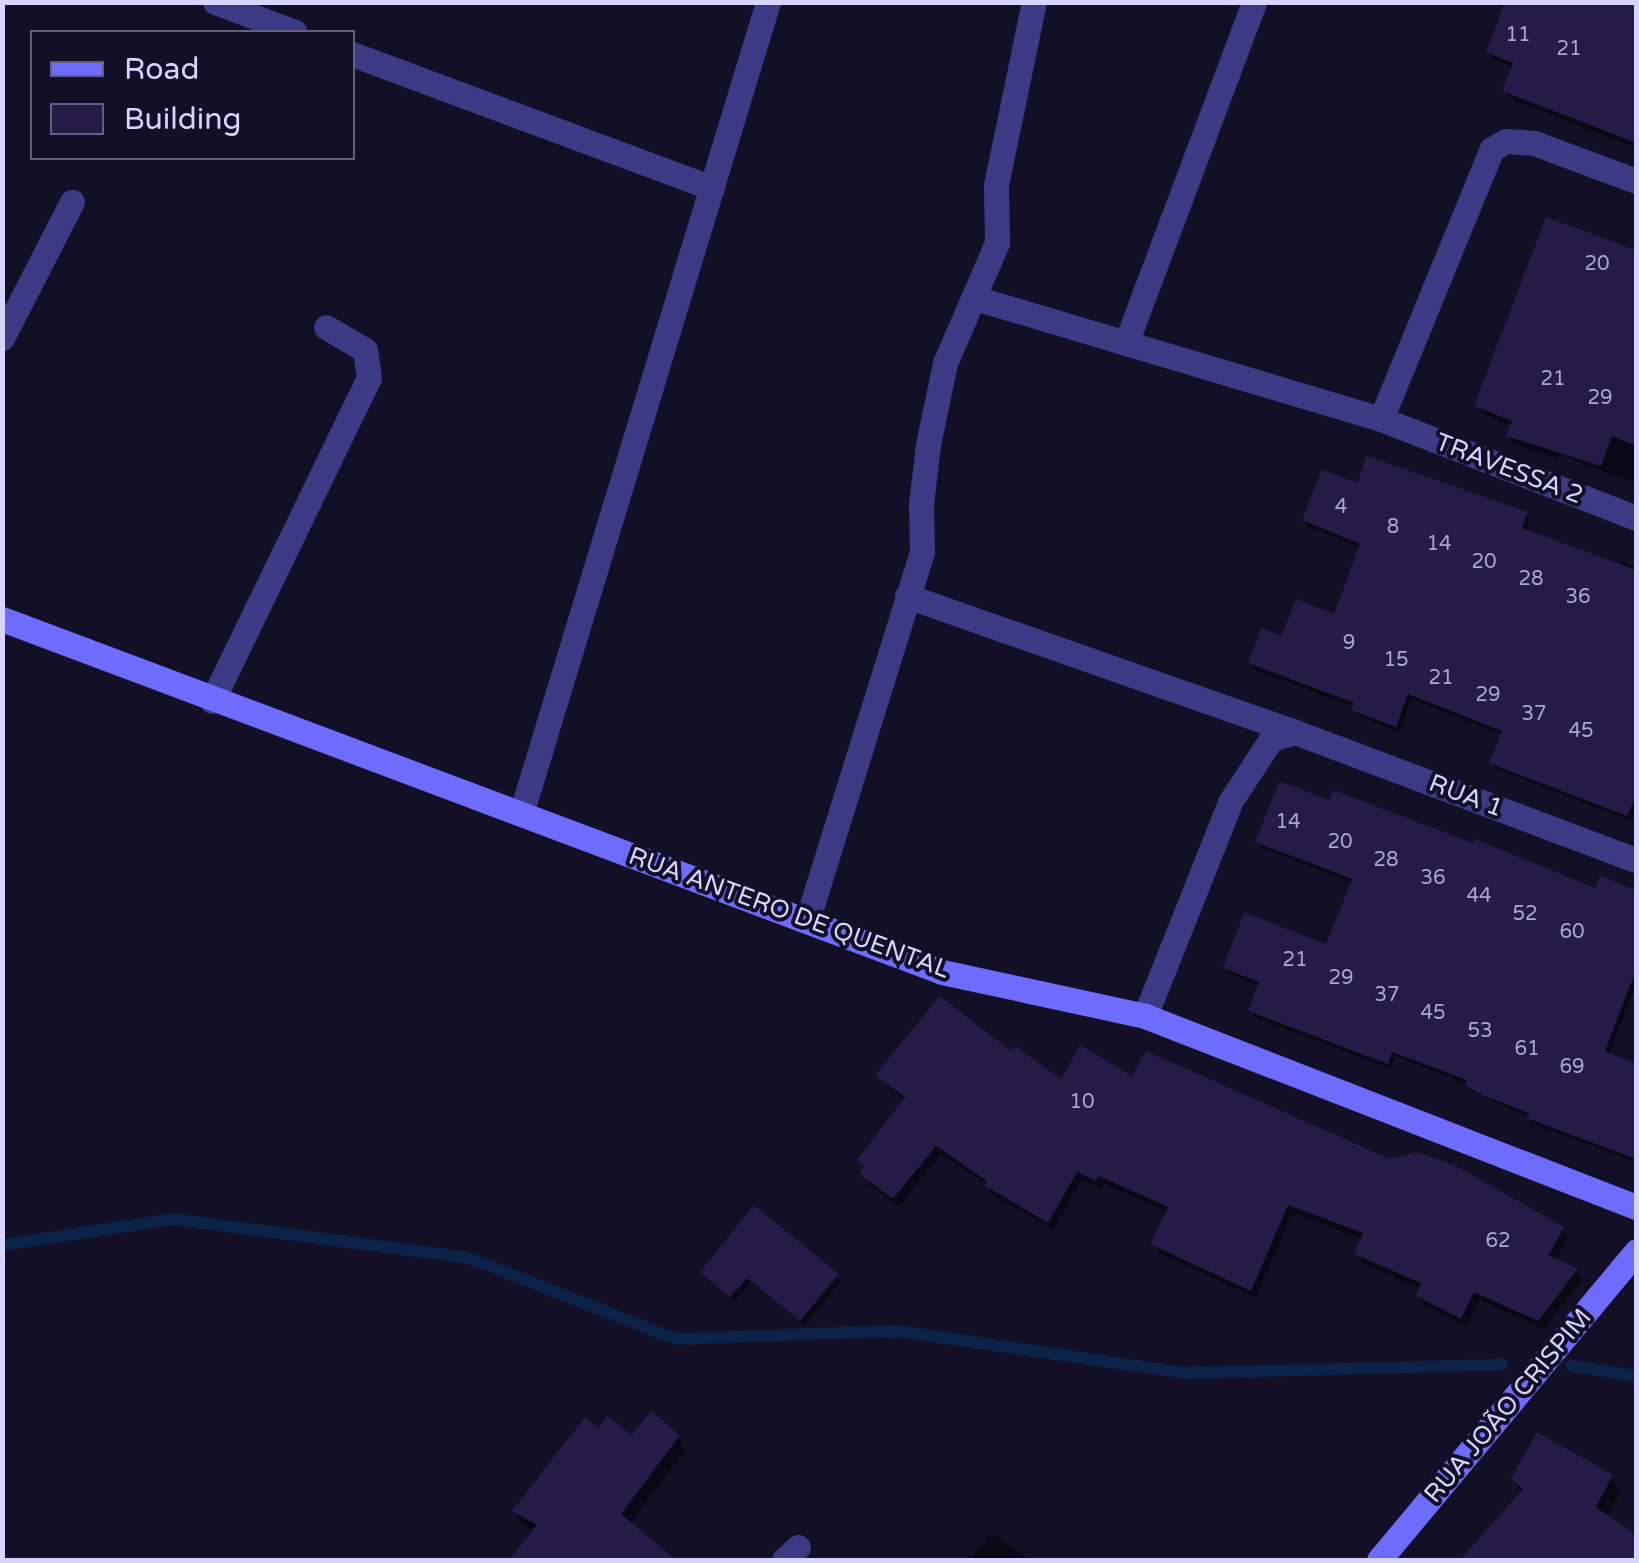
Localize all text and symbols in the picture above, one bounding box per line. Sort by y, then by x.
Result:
house number: 11 [1505,23,1531,47]
legend [30,30,355,160]
house number: 21 [1556,37,1582,61]
text: Road [124,51,199,88]
text: Building [124,101,241,138]
house number: 20 [1584,252,1610,276]
house number: 21 [1540,367,1566,391]
house number: 29 [1587,386,1613,410]
street label: TRAVESSA 2 [1431,427,1587,511]
house number: 4 [1335,495,1347,519]
house number: 8 [1387,515,1399,539]
house number: 14 [1426,532,1452,556]
house number: 20 [1471,550,1497,574]
house number: 28 [1518,567,1544,591]
house number: 36 [1565,585,1591,609]
house number: 9 [1343,631,1355,655]
house number: 15 [1383,648,1409,672]
house number: 21 [1428,666,1454,690]
house number: 29 [1475,683,1501,707]
house number: 37 [1521,702,1547,726]
house number: 45 [1568,719,1594,743]
street label: RUA 1 [1425,768,1507,824]
house number: 14 [1275,810,1301,834]
house number: 20 [1327,830,1353,854]
street label: RUA ANTERO DE QUENTAL [625,841,953,985]
house number: 28 [1373,848,1399,872]
house number: 36 [1420,866,1446,890]
house number: 44 [1466,884,1492,908]
house number: 52 [1512,902,1538,926]
house number: 60 [1559,920,1585,944]
house number: 21 [1282,948,1308,972]
house number: 29 [1328,966,1354,990]
house number: 37 [1374,983,1400,1007]
house number: 45 [1420,1001,1446,1025]
house number: 53 [1467,1019,1493,1043]
house number: 61 [1514,1037,1540,1061]
house number: 69 [1559,1055,1585,1079]
house number: 10 [1069,1090,1095,1114]
house number: 62 [1485,1229,1511,1253]
street label: RUA JOÃO CRISPIM [1418,1303,1598,1509]

